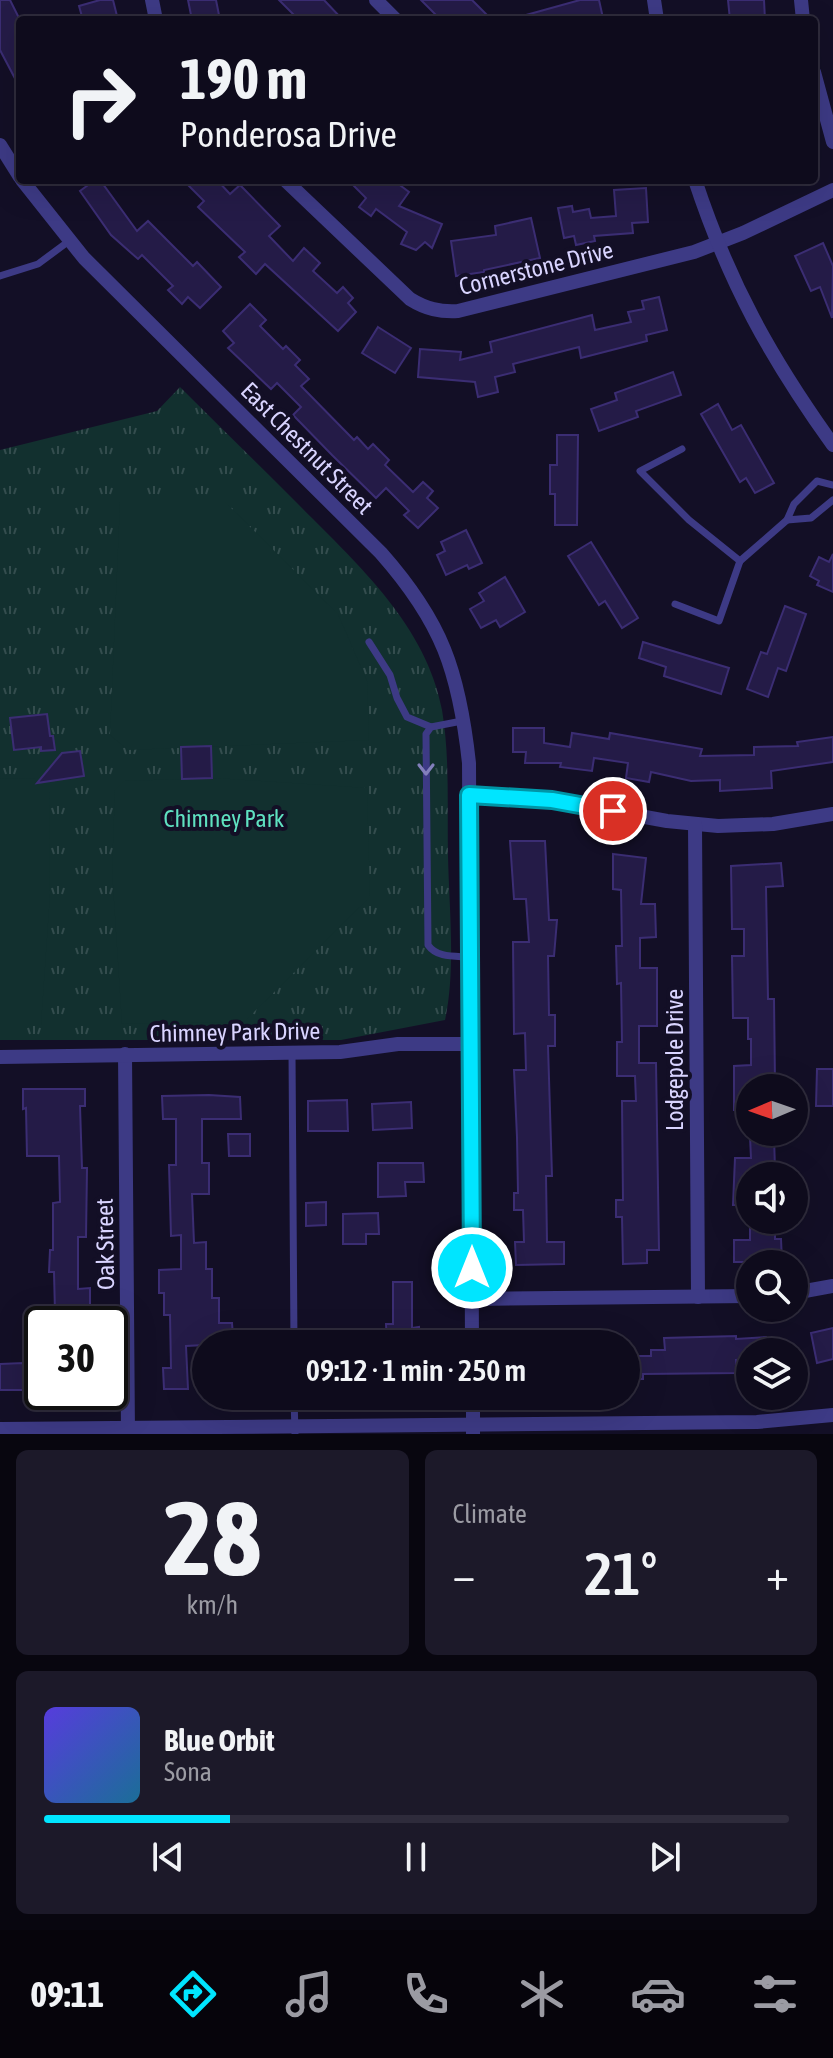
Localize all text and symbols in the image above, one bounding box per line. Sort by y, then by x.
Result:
text: 190 m [180,47,307,111]
icon: right [48,48,152,152]
text: Ponderosa Drive [180,113,397,155]
street label: Cornerstone Drive [456,236,616,300]
street label: East Chestnut Street [236,377,378,519]
one-way arrow [417,763,435,776]
pin [579,777,647,845]
icon: arrive [591,789,635,833]
park label: Chimney Park [164,805,285,832]
street label: Lodgepole Drive [661,989,688,1131]
street label: Chimney Park Drive [149,1017,321,1047]
north arrow [736,1074,808,1146]
map controls [736,1074,808,1410]
button: sound [736,1162,808,1234]
street label: Oak Street [91,1198,119,1290]
position arrow [430,1226,514,1310]
button: search [736,1250,808,1322]
speed limit sign: 30 [24,1306,128,1410]
button: layers [736,1338,808,1410]
text: 09:12 · 1 min · 250 m [306,1353,526,1387]
text: 28 [163,1478,261,1597]
text: Climate [453,1499,527,1529]
text: 21° [584,1539,657,1608]
text: − [453,1549,475,1599]
text: + [766,1549,789,1599]
text: km/h [186,1590,238,1620]
text: Blue Orbit [164,1723,275,1757]
text: Sona [164,1757,212,1787]
icon: previous [146,1835,190,1879]
icon: pause [394,1835,438,1879]
icon: next [643,1835,687,1879]
icon: directions [165,1966,221,2022]
icon: music [281,1966,337,2022]
icon: phone [398,1966,454,2022]
icon: climate [514,1966,570,2022]
icon: car [630,1966,686,2022]
icon: filters [747,1966,803,2022]
text: 09:11 [30,1973,104,2015]

